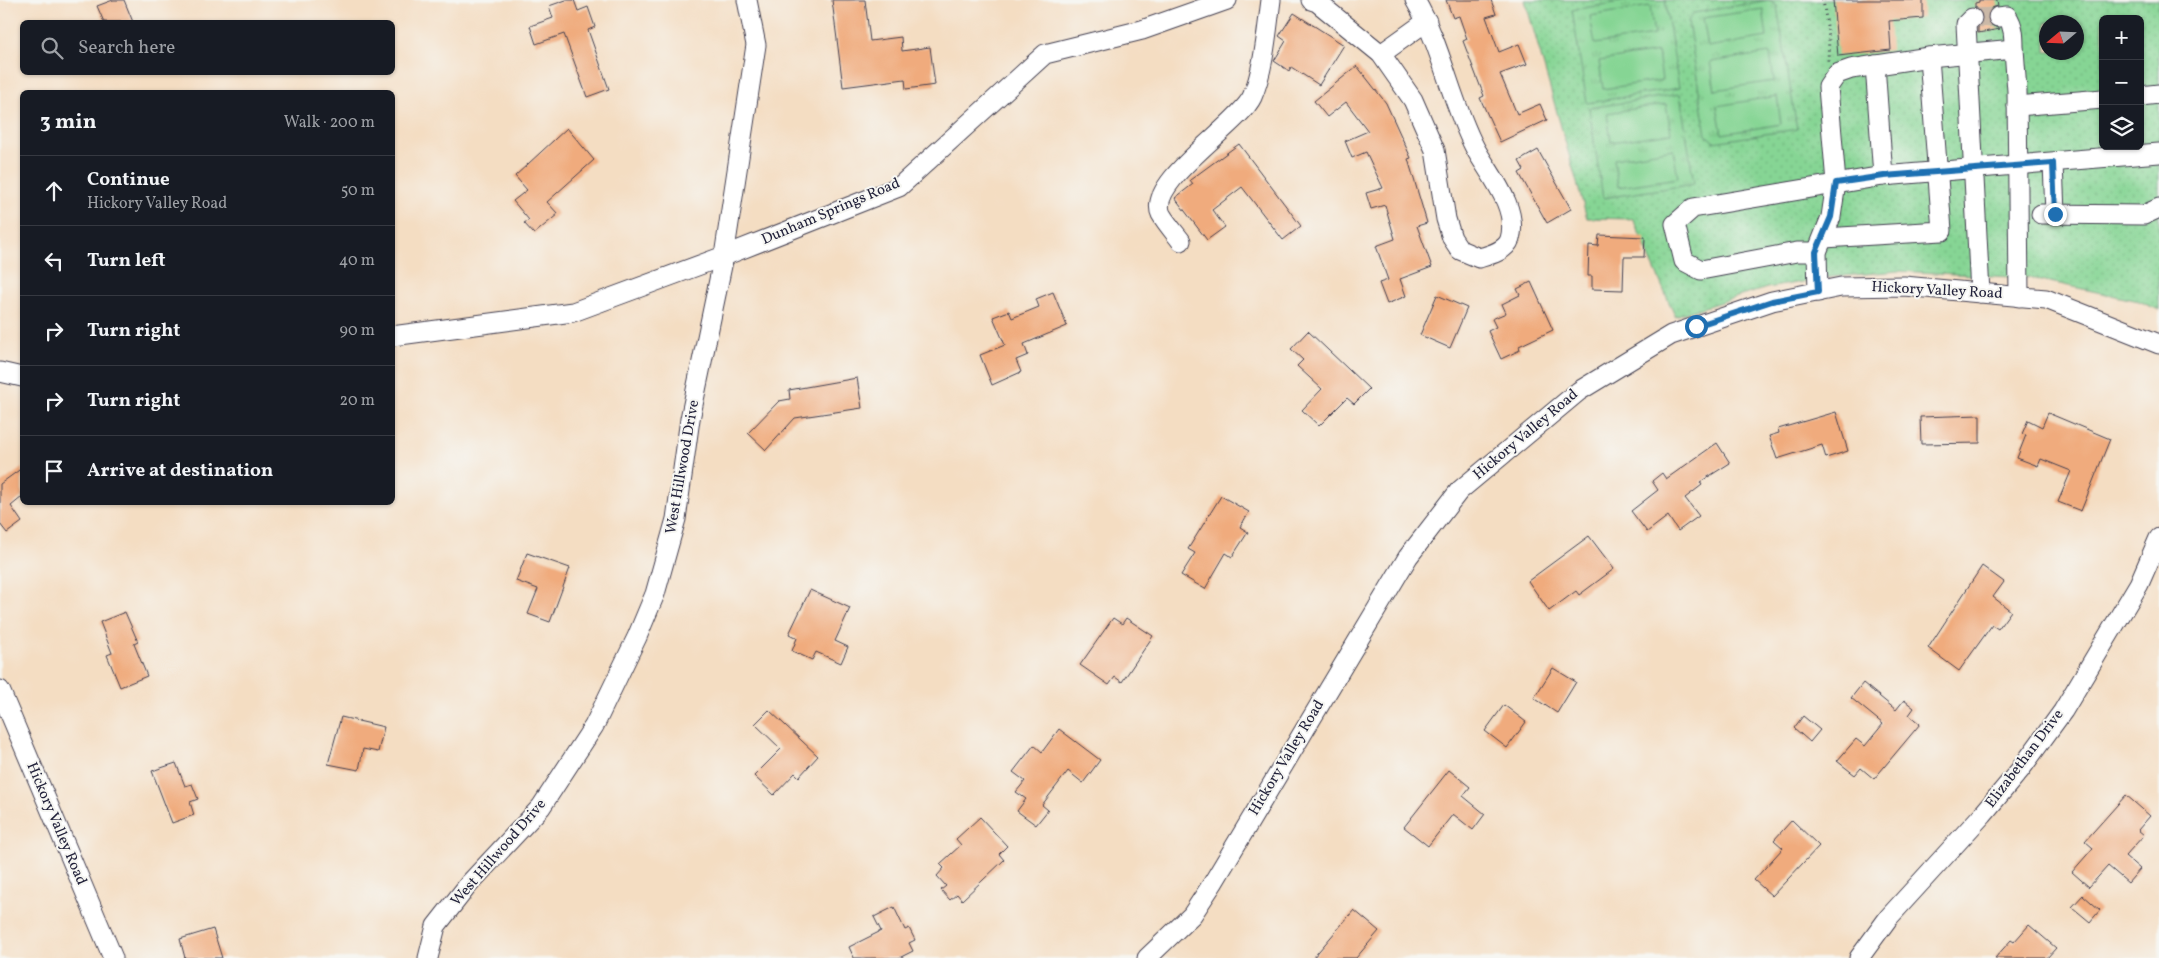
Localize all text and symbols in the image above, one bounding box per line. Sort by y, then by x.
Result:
north arrow [2039,15,2084,60]
map controls [2099,15,2144,150]
button: + [2099,15,2144,60]
search box [20,20,395,75]
icon: search [38,34,66,62]
text: Search here [78,35,175,61]
button: − [2099,60,2144,105]
button: layers [2099,105,2144,150]
text: 3 min [40,108,96,137]
text: Walk · 200 m [284,112,375,134]
text: Continue [87,167,170,193]
street label: Dunham Springs Road [758,173,904,251]
icon: ahead [40,177,68,205]
text: 50 m [341,180,375,202]
text: Hickory Valley Road [87,193,227,215]
route end [2044,203,2067,226]
icon: left [40,247,68,275]
text: Turn left [87,248,166,274]
text: 40 m [339,250,375,272]
street label: Hickory Valley Road [1871,277,2003,305]
route start [1685,315,1708,338]
icon: right [40,317,68,345]
text: Turn right [87,318,180,344]
text: 90 m [339,320,375,342]
street label: Hickory Valley Road [1469,385,1583,485]
icon: right [40,387,68,415]
text: Turn right [87,388,180,414]
text: 20 m [340,390,375,412]
street label: West Hillwood Drive [661,398,705,536]
icon: arrive [40,457,68,485]
text: Arrive at destination [87,458,273,484]
street label: Hickory Valley Road [1244,696,1330,820]
street label: Elizabethan Drive [1981,705,2069,813]
street label: Hickory Valley Road [21,759,91,889]
street label: West Hillwood Drive [446,795,552,911]

